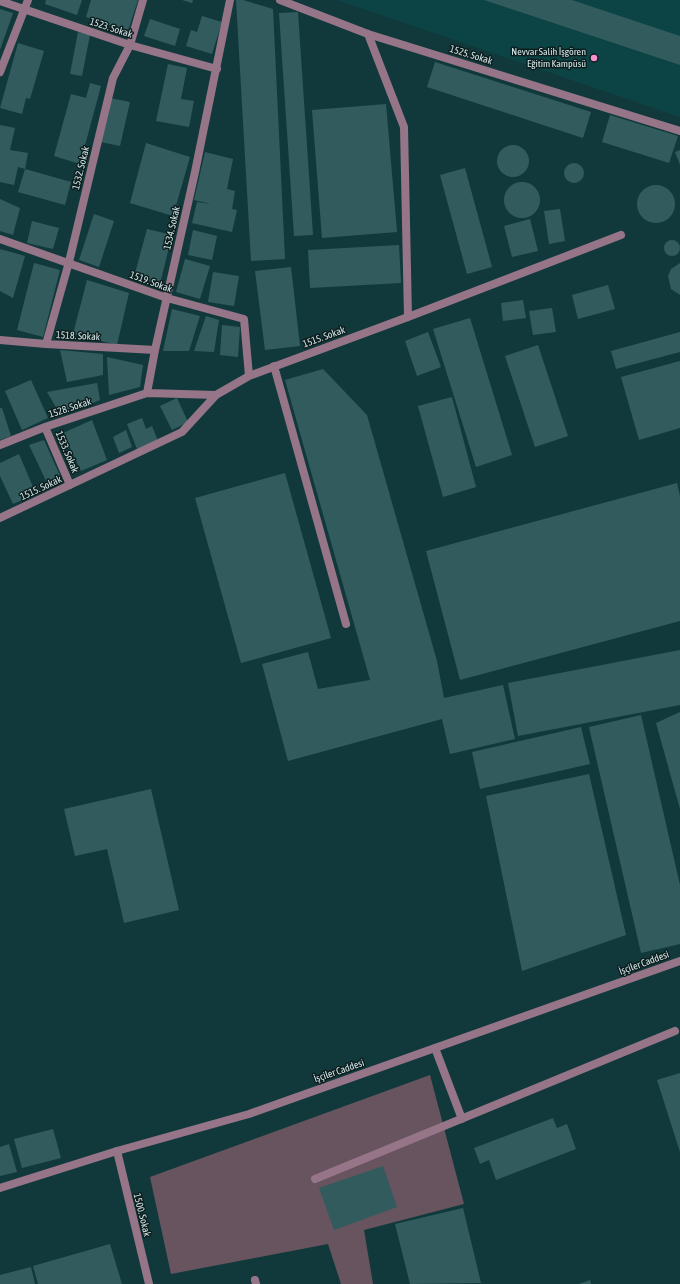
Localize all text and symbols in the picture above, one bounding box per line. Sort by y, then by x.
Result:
street label: 1523. Sokak [88,15,134,41]
street label: 1525. Sokak [448,43,494,67]
place label: Nevvar Salih İşgören Eğitim Kampüsü [511,46,586,70]
marker: Nevvar Salih İşgören Eğitim Kampüsü [589,53,599,63]
street label: 1532. Sokak [70,145,92,191]
street label: 1534. Sokak [161,205,183,251]
street label: 1519. Sokak [128,269,174,295]
street label: 1515. Sokak [301,324,347,350]
street label: 1518. Sokak [56,329,100,343]
street label: 1528. Sokak [47,395,93,421]
street label: 1533. Sokak [53,429,81,475]
street label: 1515. Sokak [18,473,64,503]
street label: İşçiler Caddesi [617,948,671,978]
street label: İşçiler Caddesi [312,1057,366,1085]
street label: 1500. Sokak [131,1192,153,1238]

